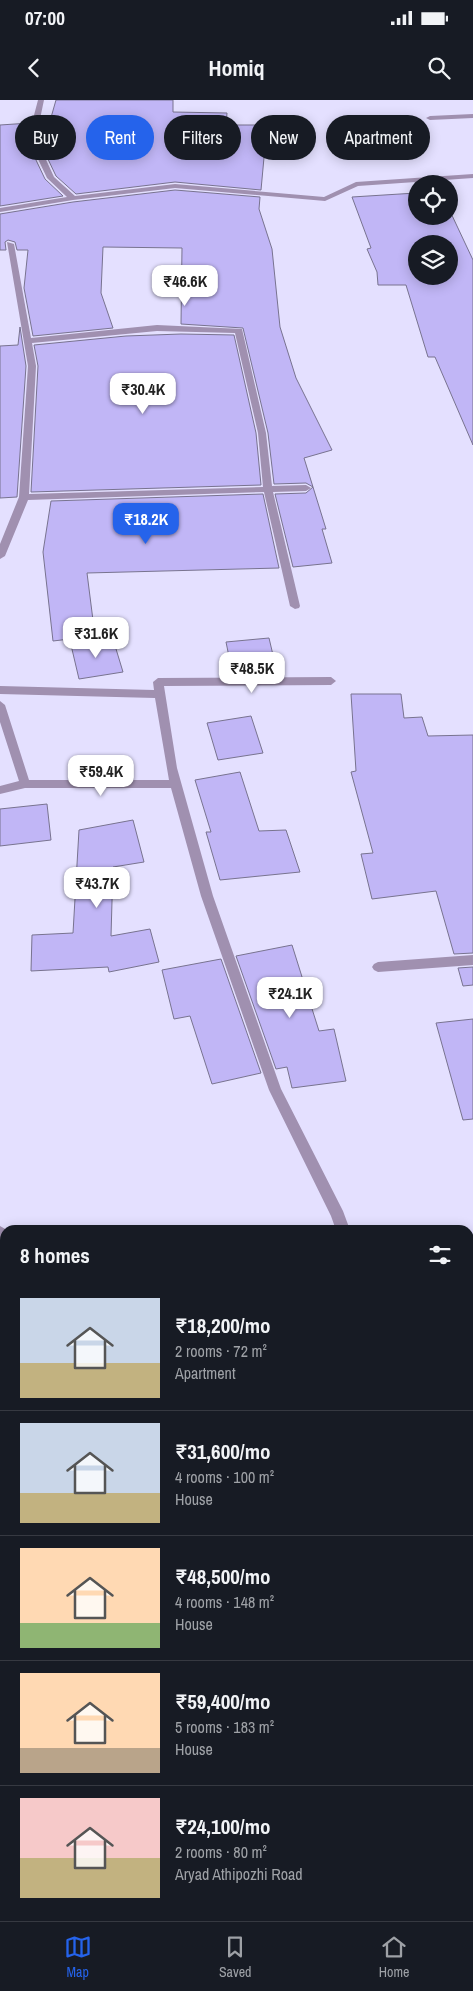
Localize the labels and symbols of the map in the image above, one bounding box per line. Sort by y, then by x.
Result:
pin: ₹46.6K [144,264,226,307]
pin: ₹30.4K [102,372,184,415]
pin: ₹18.2K [105,502,187,545]
pin: ₹31.6K [55,616,137,659]
pin: ₹48.5K [211,652,293,694]
pin: ₹59.4K [60,754,142,797]
pin: ₹43.7K [56,866,138,909]
pin: ₹24.1K [249,976,331,1019]

